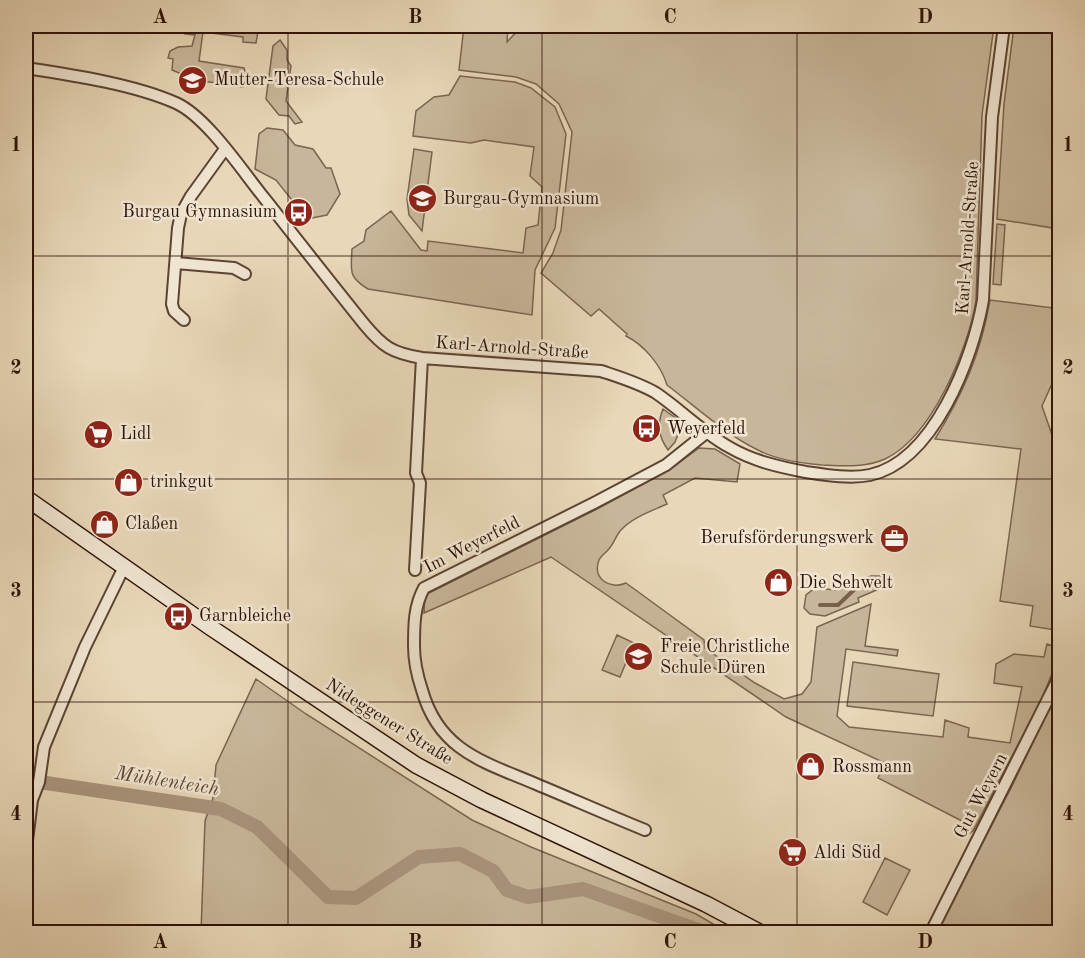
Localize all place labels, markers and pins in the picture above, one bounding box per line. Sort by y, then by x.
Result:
school or university icon: Mutter-Teresa-Schule [177,64,209,96]
place label: Mutter-Teresa-Schule [214,71,384,89]
school or university icon: Burgau-Gymnasium [406,183,438,215]
place label: Burgau-Gymnasium [443,190,599,208]
bus stop icon: Burgau Gymnasium [282,196,314,228]
place label: Burgau Gymnasium [122,203,277,221]
bus stop icon: Weyerfeld [630,413,662,445]
supermarket icon: Lidl [83,418,115,450]
place label: Weyerfeld [667,420,746,438]
place label: Lidl [120,425,151,443]
shop icon: trinkgut [113,466,145,498]
place label: trinkgut [150,473,213,491]
shop icon: Claßen [88,508,120,540]
place label: Claßen [125,515,179,533]
office icon: Berufsförderungswerk [879,522,911,554]
place label: Berufsförderungswerk [700,529,874,547]
shop icon: Die Sehwelt [762,567,794,599]
place label: Die Sehwelt [799,574,893,592]
bus stop icon: Garnbleiche [162,600,194,632]
place label: Garnbleiche [199,607,291,625]
place label: Freie Christliche Schule Düren [660,638,790,677]
school or university icon: Freie Christliche Schule Düren [623,641,655,673]
shop icon: Rossmann [795,751,827,783]
place label: Rossmann [832,758,912,776]
supermarket icon: Aldi Süd [776,837,808,869]
place label: Aldi Süd [813,844,881,862]

